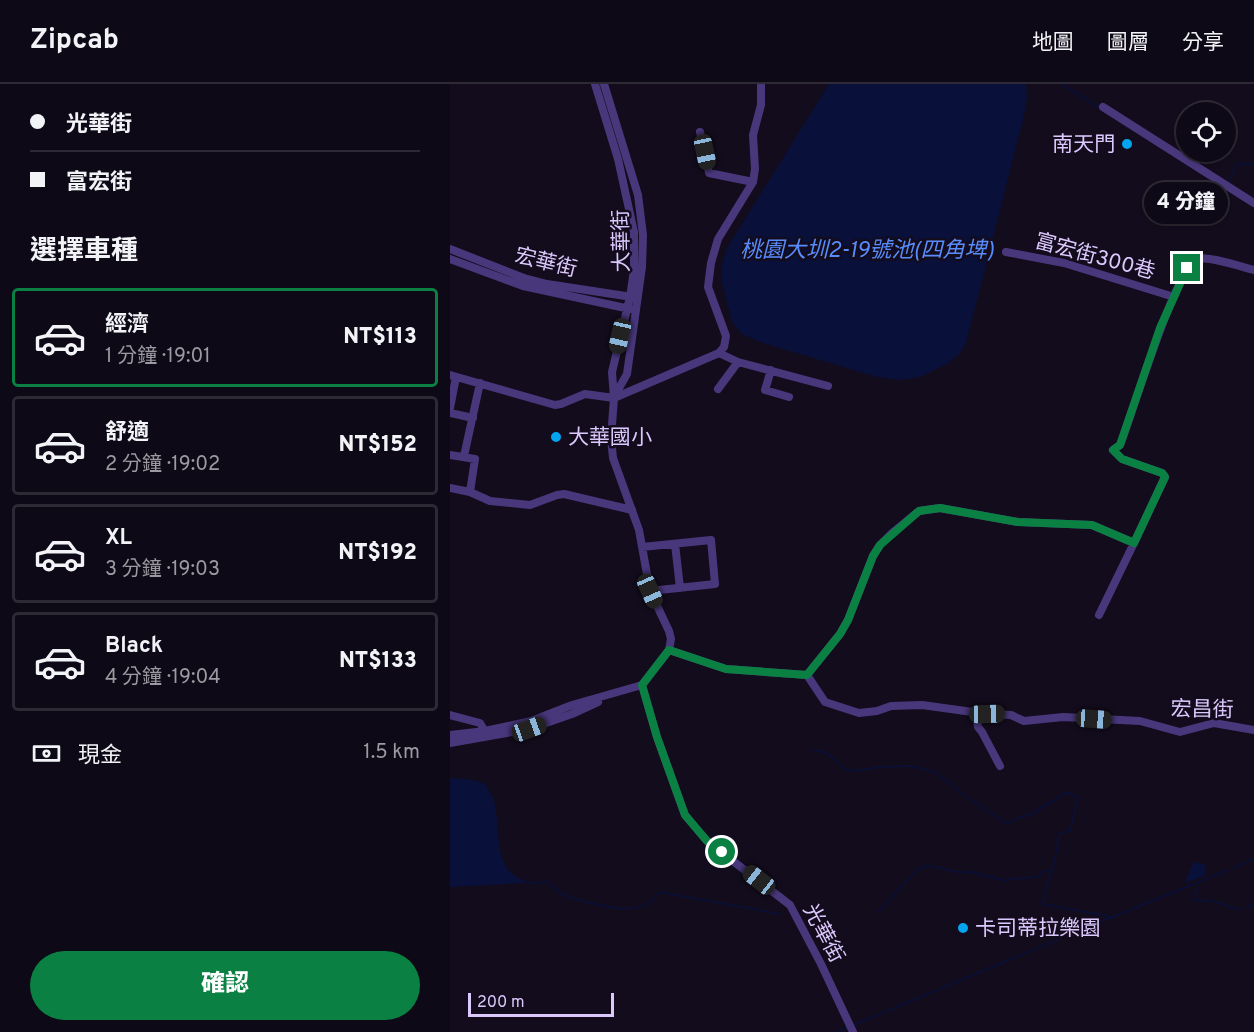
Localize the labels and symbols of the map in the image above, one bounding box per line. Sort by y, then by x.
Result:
place label: 南天門 [1052,132,1115,159]
car [692,133,718,171]
marker: 南天門 [1120,137,1134,151]
callout: 4 分鐘 [1145,181,1229,223]
street label: 大華街 [608,209,637,273]
street label: 富宏街300巷 [1032,228,1158,286]
water label: 桃園大圳2-19號池(四角埤) [740,238,995,265]
street label: 宏華街 [512,243,579,284]
route end [1173,254,1200,281]
car [607,316,633,356]
place label: 大華國小 [568,425,652,452]
marker: 大華國小 [549,430,563,444]
car [634,571,666,611]
street label: 宏昌街 [1170,696,1234,725]
car [969,705,1005,723]
car [1075,709,1113,729]
car [509,714,549,744]
route start [708,838,735,865]
car [739,862,779,898]
street label: 光華街 [796,900,849,968]
place label: 卡司蒂拉樂園 [975,916,1101,943]
marker: 卡司蒂拉樂園 [956,921,970,935]
scale bar [468,990,614,1018]

